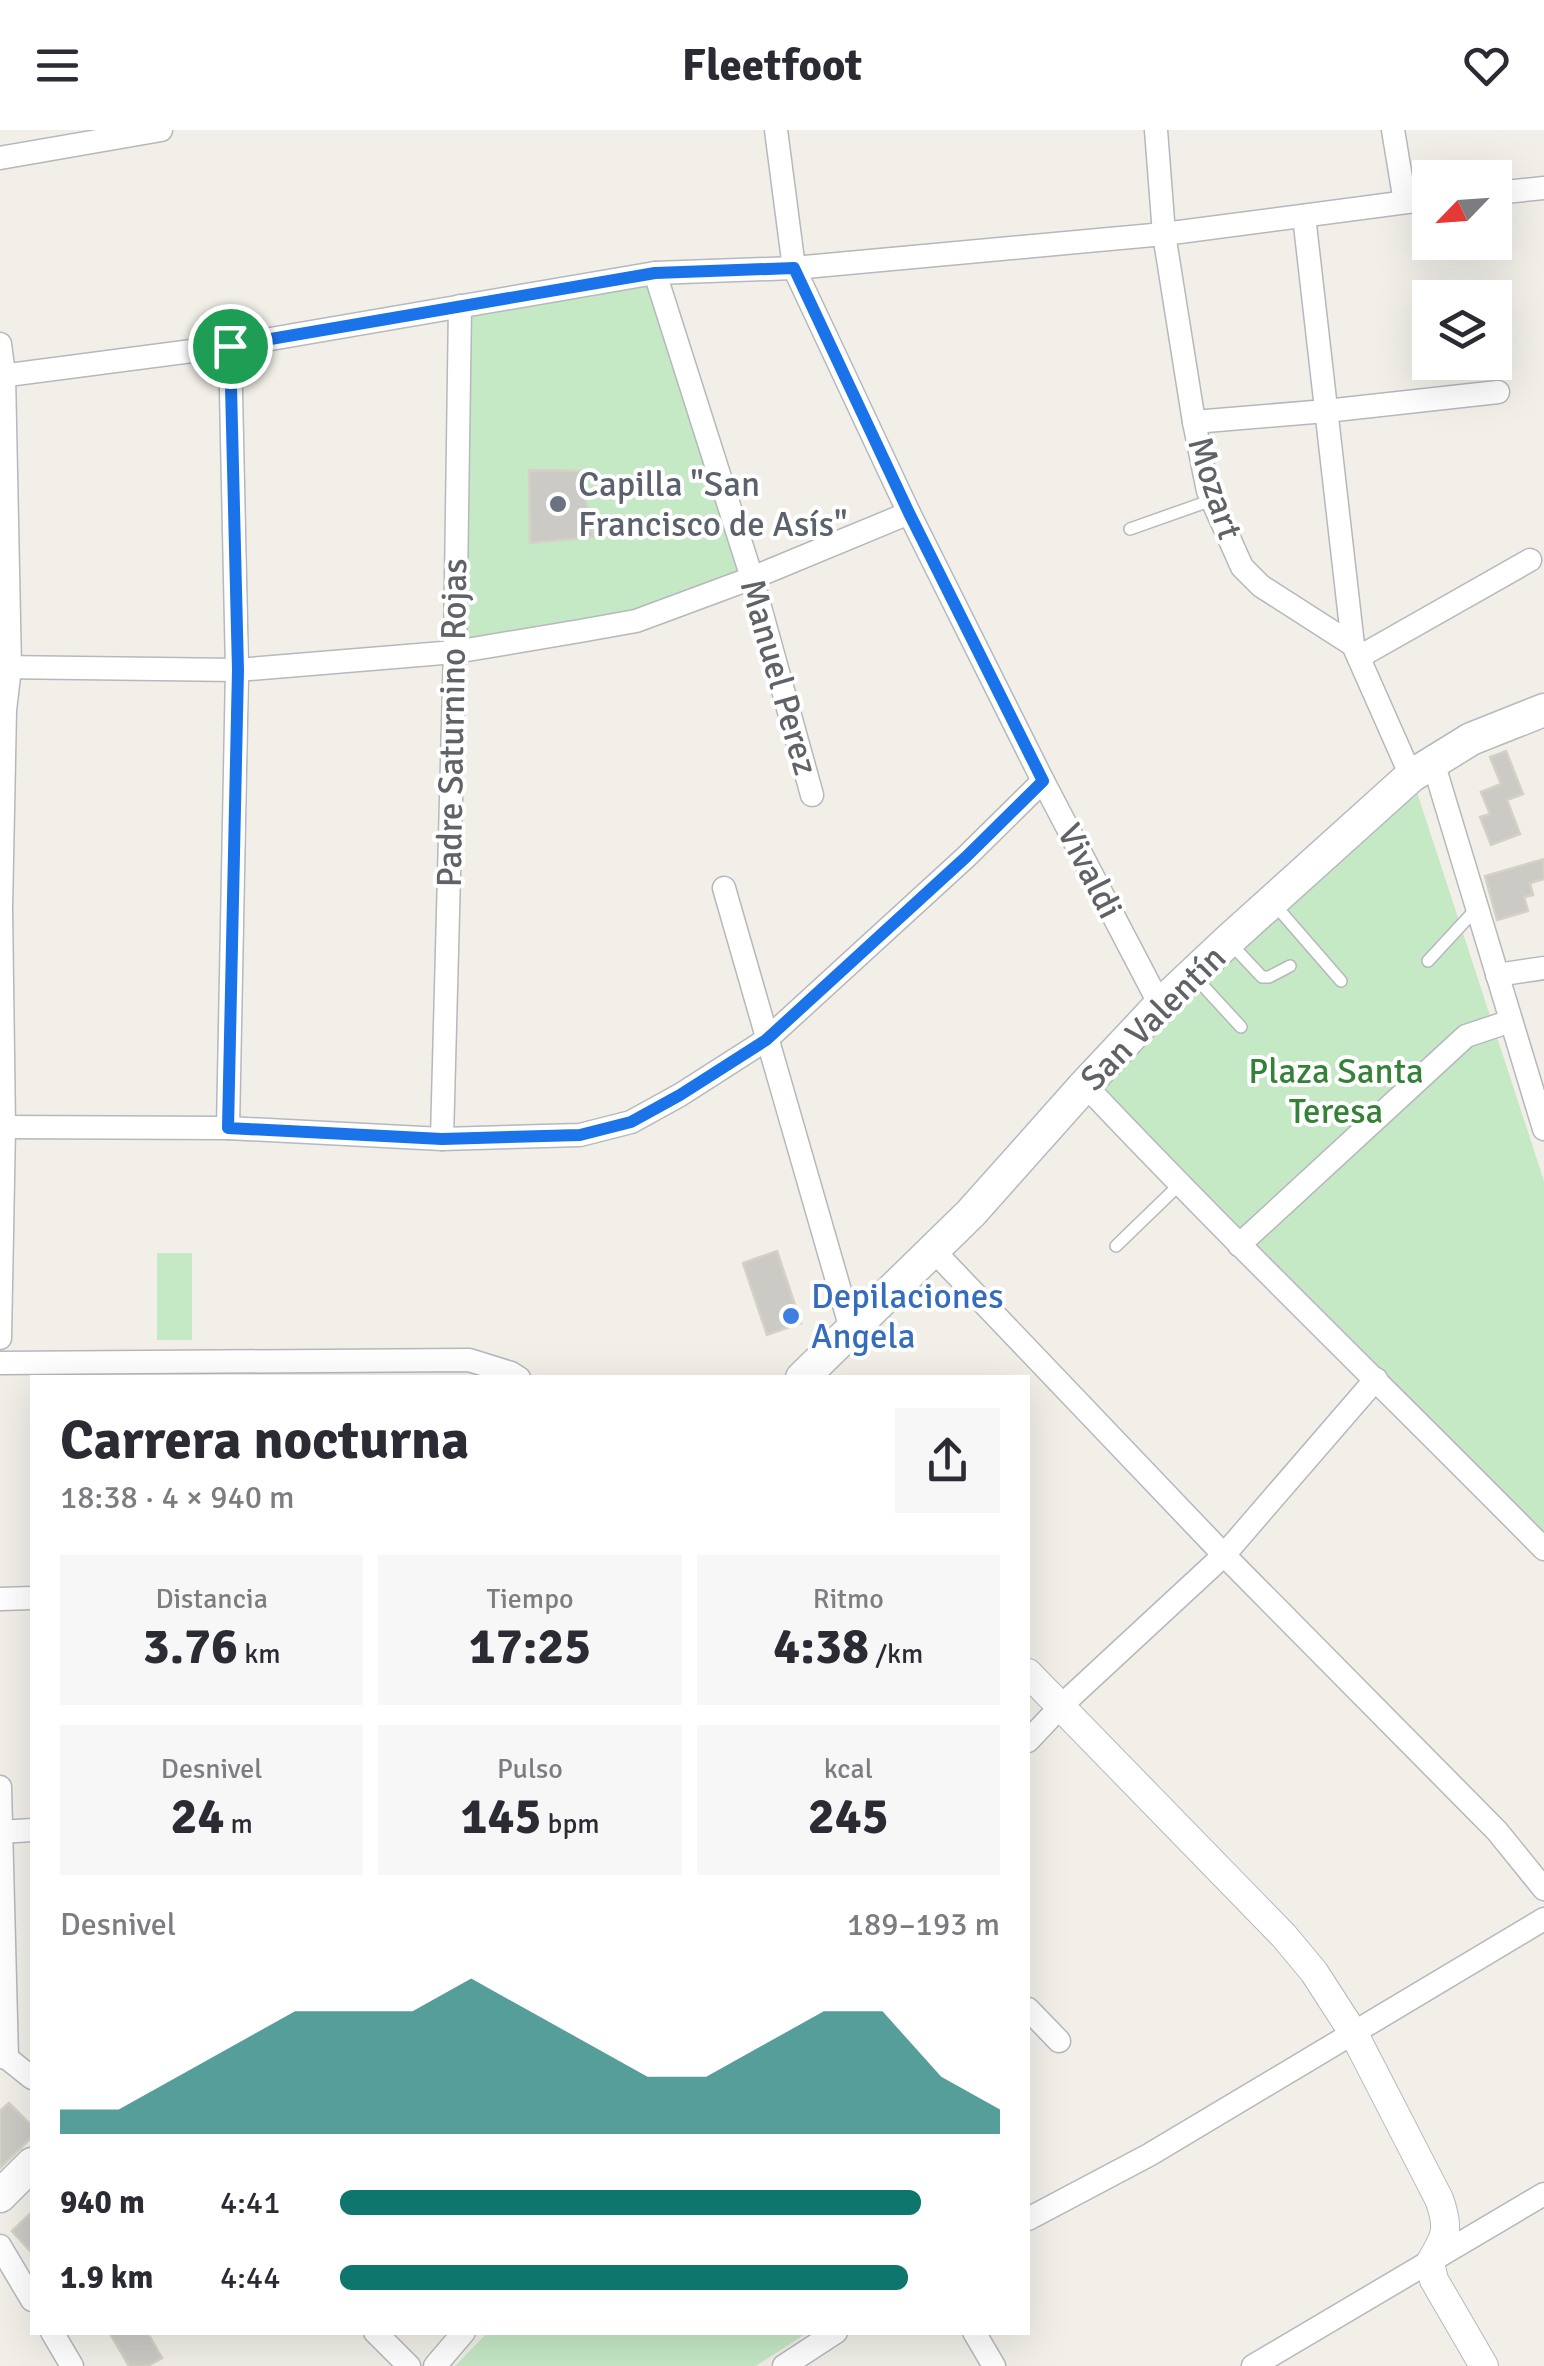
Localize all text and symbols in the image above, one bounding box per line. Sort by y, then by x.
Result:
icon: menu [30,38,85,93]
text: Fleetfoot [682,38,862,93]
icon: heart [1459,38,1514,93]
north arrow [1412,160,1512,260]
map controls [1412,160,1512,380]
button: layers [1412,280,1512,380]
pin [188,304,273,389]
icon: arrive [203,319,258,374]
street label: Mozart [1178,431,1252,545]
place label: Capilla "San Francisco de Asís" [578,463,848,546]
marker: Capilla "San Francisco de Asís" [547,493,569,515]
street label: Padre Saturnino Rojas [428,558,476,888]
street label: Manuel Perez [731,574,827,780]
street label: Vivaldi [1048,816,1132,926]
street label: San Valentín [1071,936,1235,1100]
park label: Plaza Santa Teresa [1248,1050,1424,1133]
place label: Depilaciones Angela [811,1275,1004,1358]
marker: Depilaciones Angela [780,1305,802,1327]
text: Carrera nocturna [60,1406,469,1474]
button: share [895,1408,1000,1513]
text: 18:38 · 4 × 940 m [60,1478,295,1517]
text: Distancia [155,1582,268,1616]
text: Tiempo [486,1582,574,1616]
text: Ritmo [813,1582,884,1616]
text: 3.76 [143,1616,238,1678]
text: 17:25 [469,1616,591,1678]
text: 4:38 [773,1616,869,1678]
text: km [238,1637,281,1671]
text: /km [869,1637,923,1671]
text: Desnivel [161,1752,262,1786]
text: Pulso [497,1752,563,1786]
text: kcal [824,1752,873,1786]
text: 24 [170,1786,224,1848]
text: 145 [460,1786,541,1848]
text: 245 [808,1786,889,1848]
text: m [224,1807,253,1841]
text: bpm [541,1807,600,1841]
text: Desnivel [60,1905,176,1944]
text: 189–193 m [847,1905,1000,1944]
text: 940 m [60,2183,145,2222]
text: 4:41 [220,2183,280,2222]
text: 1.9 km [60,2258,153,2297]
text: 4:44 [220,2258,280,2297]

